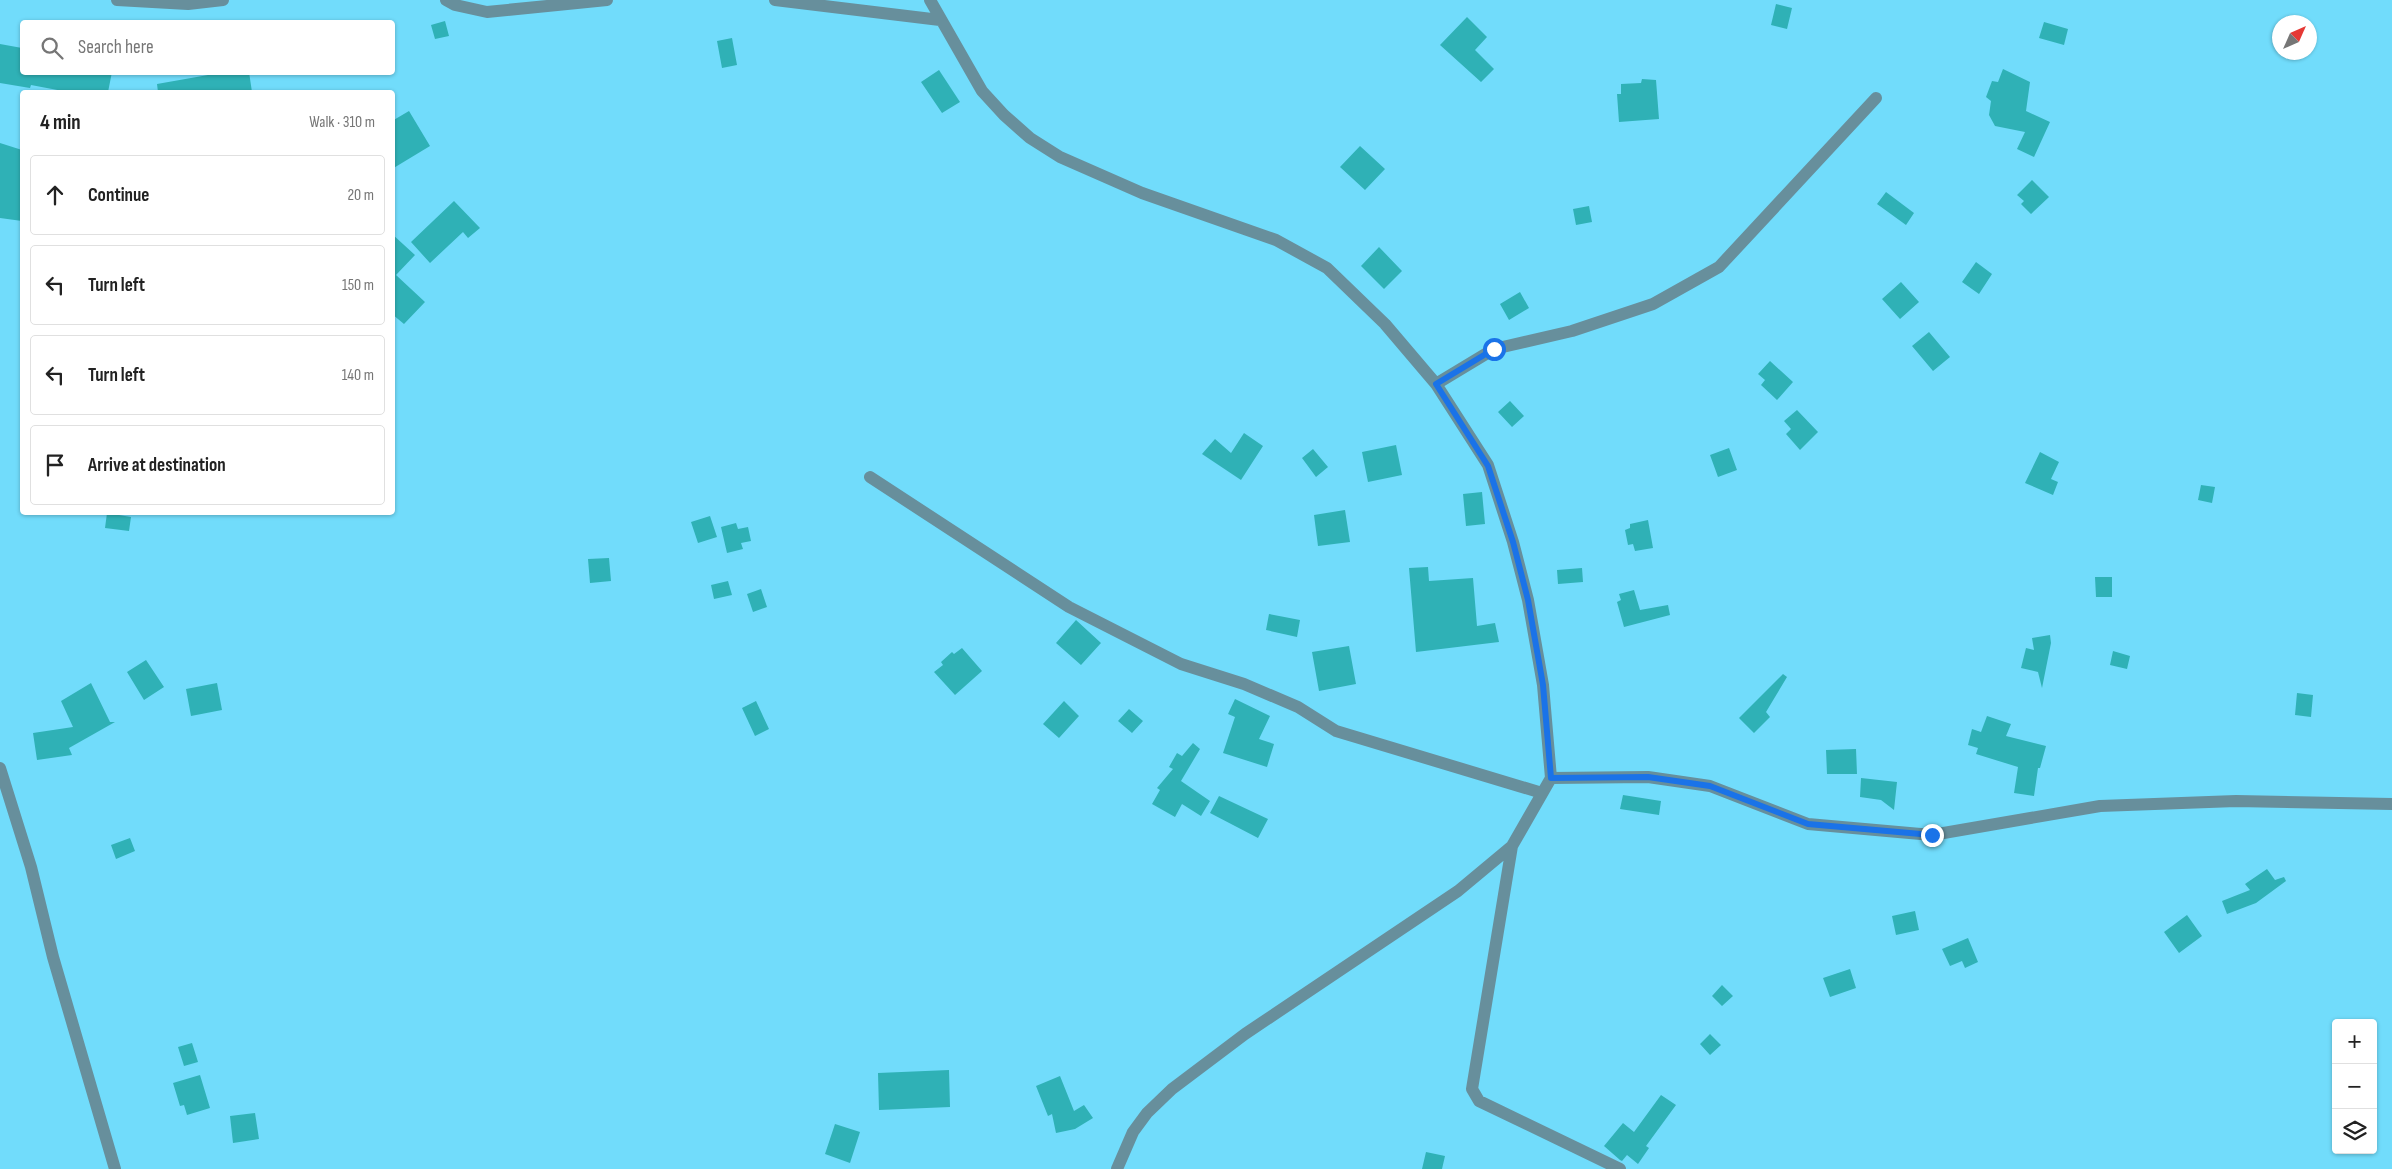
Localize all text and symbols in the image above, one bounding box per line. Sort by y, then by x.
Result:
north arrow [2272,15,2317,60]
search box [20,20,395,75]
icon: search [38,34,66,62]
text: Search here [78,36,154,59]
text: 4 min [40,110,81,135]
text: Walk · 310 m [309,113,375,132]
icon: ahead [41,181,69,209]
text: Continue [88,184,149,207]
text: 20 m [347,186,374,205]
icon: left [41,271,69,299]
text: Turn left [88,274,145,297]
text: 150 m [342,276,374,295]
route start [1483,338,1506,361]
icon: left [41,361,69,389]
text: Turn left [88,364,145,387]
text: 140 m [342,366,374,385]
icon: arrive [41,451,69,479]
text: Arrive at destination [88,454,226,477]
route end [1921,824,1944,847]
map controls [2332,1019,2377,1154]
button: + [2332,1019,2377,1064]
button: − [2332,1064,2377,1109]
button: layers [2332,1109,2377,1154]

